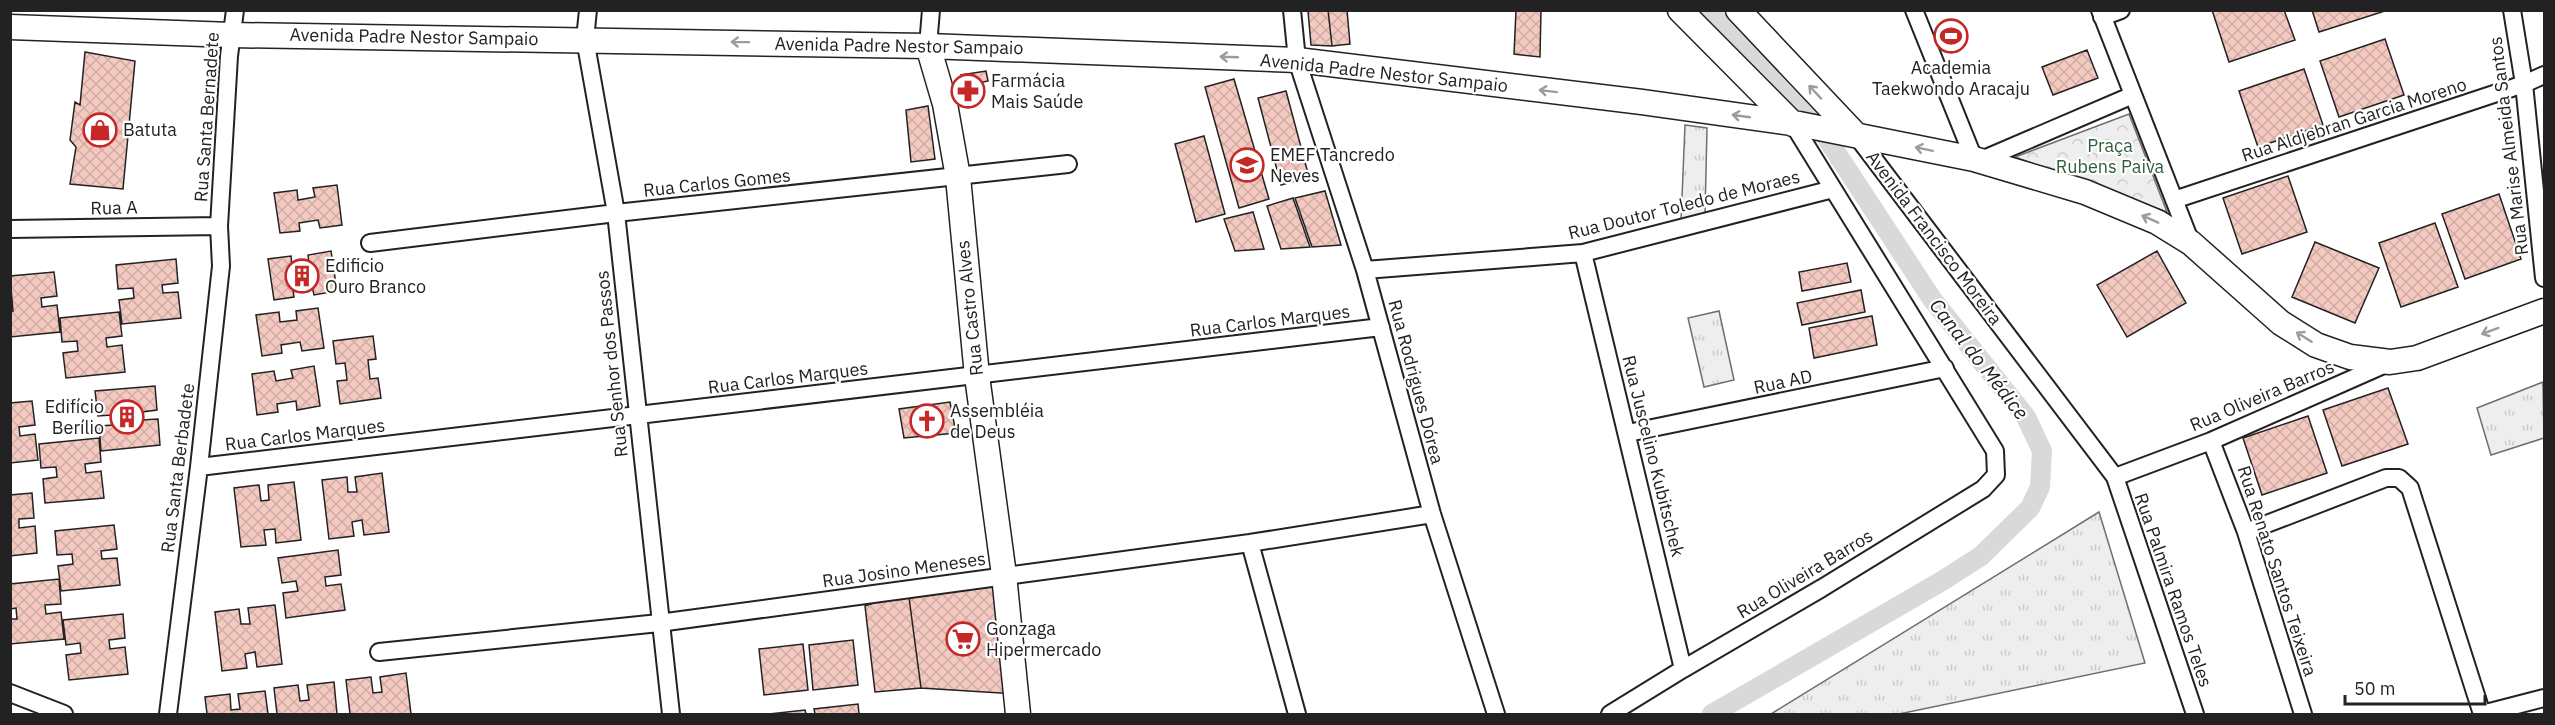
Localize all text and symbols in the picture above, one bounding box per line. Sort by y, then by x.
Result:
sports icon: Academia Taekwondo Aracaju [1933,18,1969,54]
street label: Avenida Padre Nestor Sampaio [289,23,539,50]
street label: Rua Santa Bernadete [189,31,224,203]
street label: Avenida Padre Nestor Sampaio [774,32,1024,59]
street label: Rua Marise Almeida Santos [2484,35,2533,257]
one-way arrow [731,36,751,48]
street label: Avenida Padre Nestor Sampaio [1259,48,1509,97]
one-way arrow [1220,52,1240,63]
place label: Academia Taekwondo Aracaju [1872,56,2030,100]
place label: Farmácia Mais Saúde [991,69,1083,113]
street label: Rua Aldjebran Garcia Moreno [2238,72,2469,167]
pharmacy icon: Farmácia Mais Saúde [950,73,986,109]
one-way arrow [1539,85,1559,96]
one-way arrow [1808,85,1822,100]
one-way arrow [1732,111,1752,122]
shop icon: Batuta [82,112,118,148]
place label: Batuta [123,118,177,141]
park label: Praça Rubens Paiva [2056,134,2165,178]
place label: EMEF Tancredo Neves [1270,143,1395,187]
one-way arrow [1915,143,1935,154]
street label: Avenida Francisco Moreira [1861,146,2008,330]
school or university icon: EMEF Tancredo Neves [1229,147,1265,183]
street label: Rua Carlos Gomes [642,163,792,202]
street label: Rua Doutor Toledo de Moraes [1566,165,1802,244]
street label: Rua A [90,196,138,219]
one-way arrow [2142,213,2160,224]
street label: Rua Castro Alves [951,239,988,377]
place label: Edificio Ouro Branco [325,254,426,298]
building icon: Edificio Ouro Branco [284,258,320,294]
street label: Rua Senhor dos Passos [590,270,633,458]
water label: Canal do Médice [1924,293,2035,425]
street label: Rua Rodrigues Dórea [1383,297,1450,467]
street label: Rua Carlos Marques [1189,299,1351,342]
one-way arrow [2481,327,2499,338]
one-way arrow [2296,331,2313,343]
street label: Rua Juscelino Kubitschek [1617,353,1690,559]
street label: Rua Oliveira Barros [2186,355,2337,436]
street label: Rua Carlos Marques [707,356,869,399]
street label: Rua AD [1752,364,1814,399]
street label: Rua Santa Berbadete [156,382,199,554]
place label: Edifício Berílio [45,395,104,439]
building icon: Edifício Berílio [109,399,145,435]
place label: Assembléia de Deus [950,399,1044,443]
church icon: Assembléia de Deus [909,403,945,439]
street label: Rua Carlos Marques [224,413,386,456]
street label: Rua Renato Santos Teixeira [2233,463,2322,679]
street label: Rua Palmira Ramos Teles [2129,490,2218,690]
street label: Rua Oliveira Barros [1733,524,1877,623]
street label: Rua Josino Meneses [821,547,987,592]
place label: Gonzaga Hipermercado [986,617,1101,661]
supermarket icon: Gonzaga Hipermercado [945,621,981,657]
scale bar [2345,668,2484,706]
text: 50 m [2354,677,2396,700]

